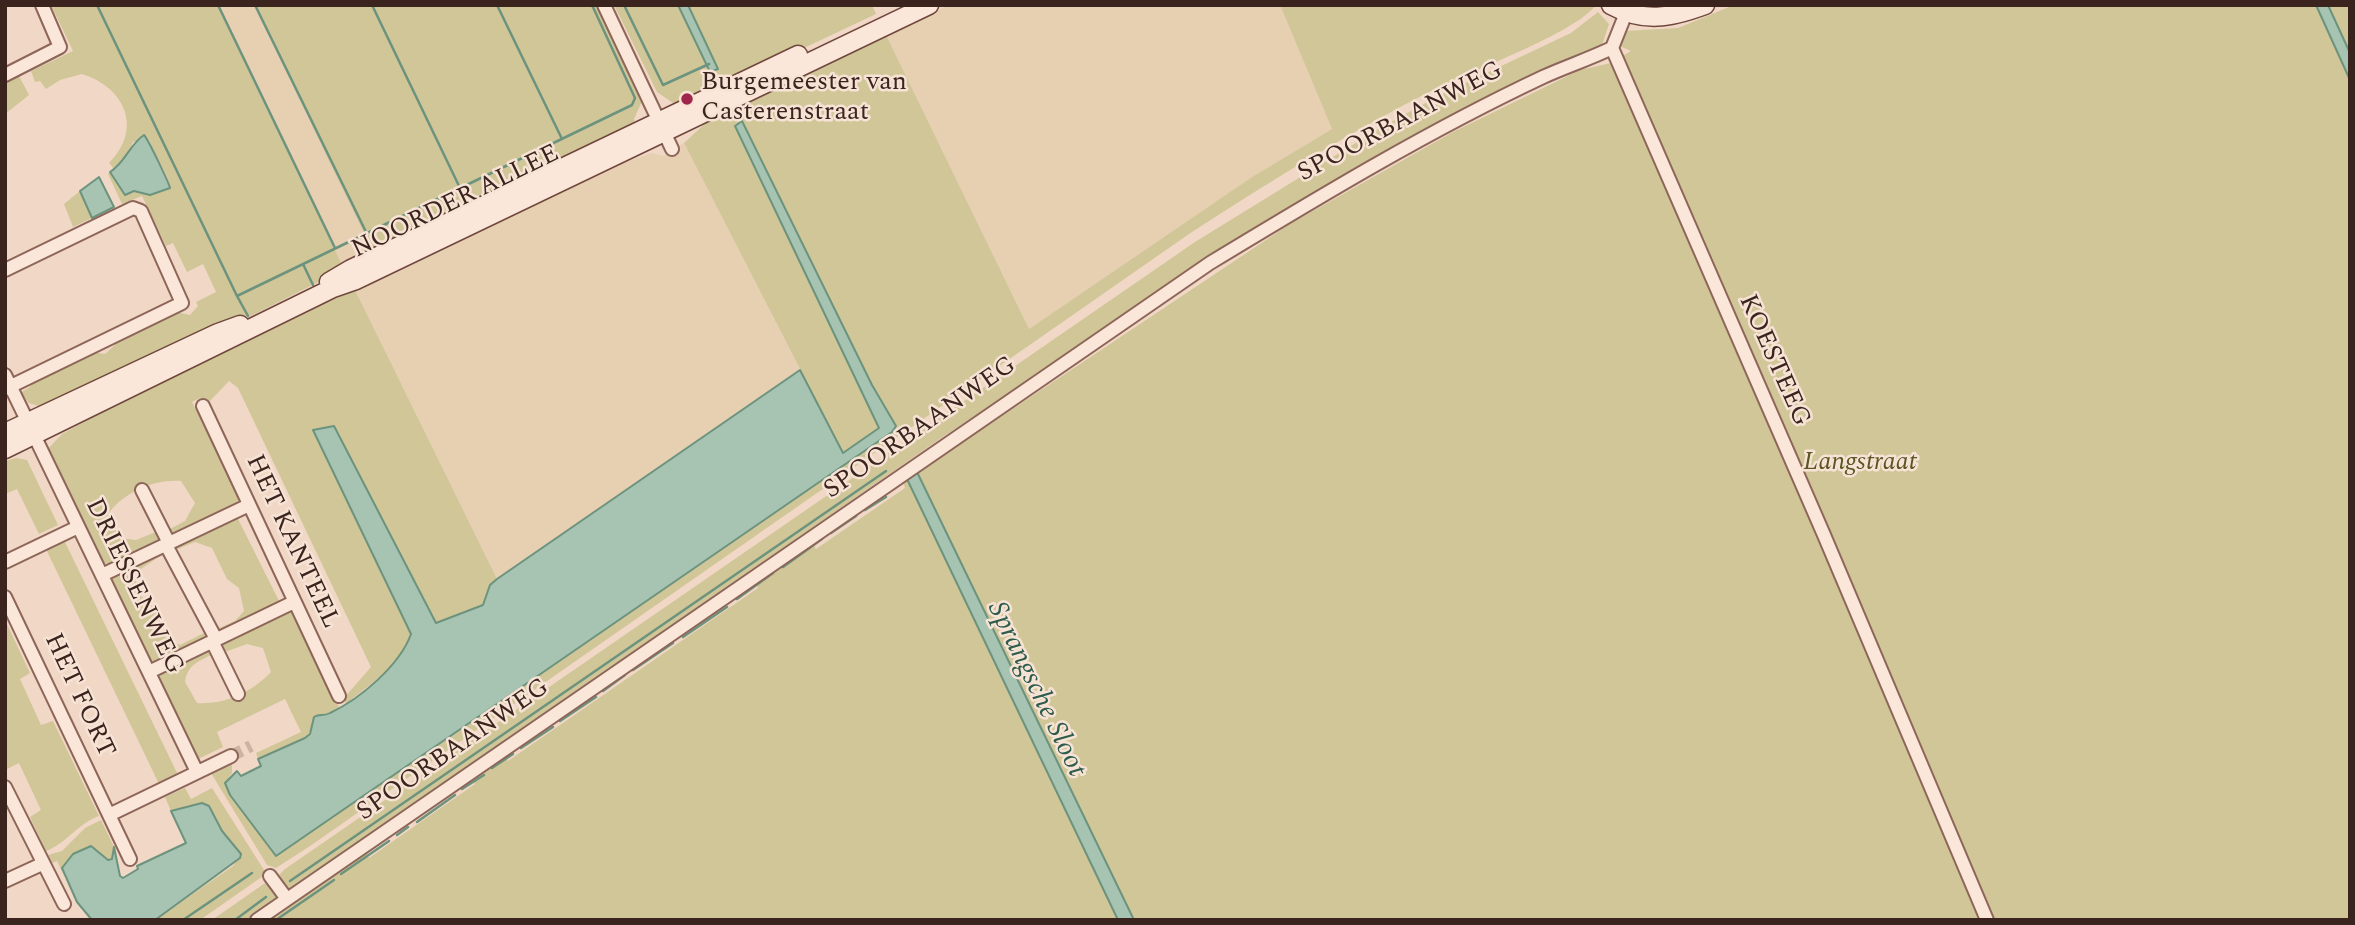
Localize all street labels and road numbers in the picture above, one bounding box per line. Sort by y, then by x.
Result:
street label: SPOORBAANWEG [1293,56,1509,190]
street label: NOORDER ALLEE [347,139,565,267]
street label: KOESTEEG [1730,290,1816,432]
street label: SPOORBAANWEG [819,351,1023,507]
street label: HET KANTEEL [237,450,345,634]
street label: DRIESSENWEG [77,494,189,680]
street label: HET FORT [36,629,120,763]
street label: SPOORBAANWEG [352,673,556,829]

